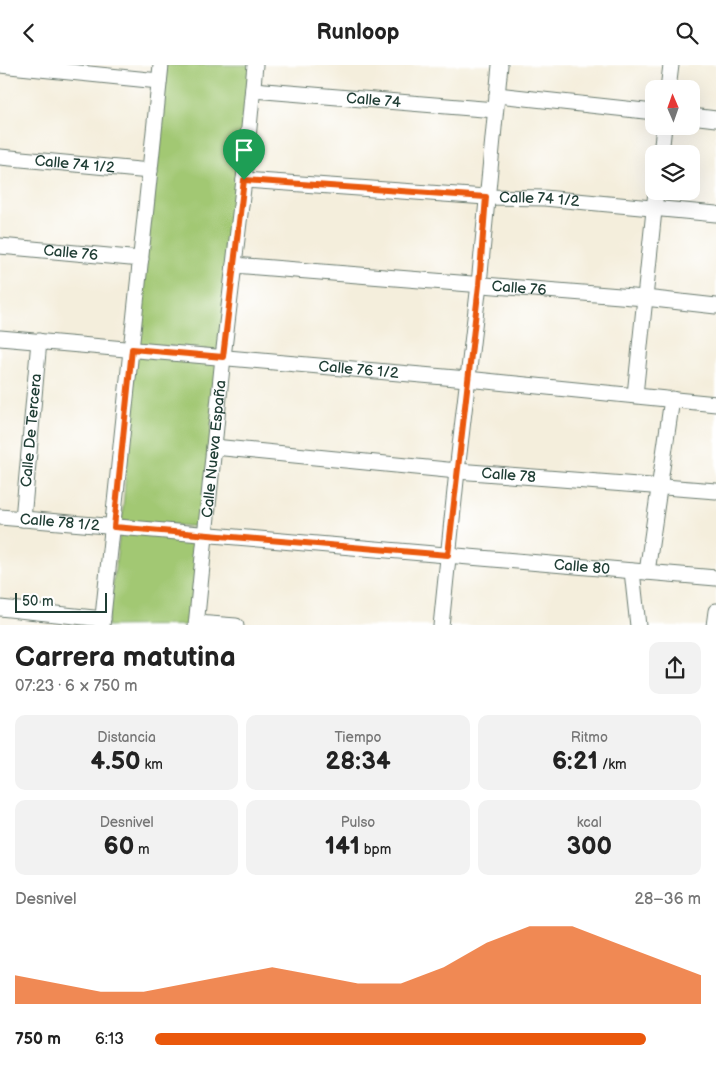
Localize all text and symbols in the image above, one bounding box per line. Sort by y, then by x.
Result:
icon: back [15,19,43,47]
text: Runloop [317,19,399,46]
icon: search [673,19,701,47]
north arrow [645,80,700,135]
map controls [645,80,700,200]
street label: Calle 74 [345,89,402,112]
pin [223,129,265,180]
icon: arrive [230,136,258,164]
button: layers [645,145,700,200]
street label: Calle 74 1/2 [34,151,116,178]
street label: Calle 74 1/2 [499,188,580,211]
street label: Calle 76 [42,241,99,265]
street label: Calle 76 [491,277,547,300]
street label: Calle 76 1/2 [318,357,400,383]
street label: Calle De Tercera [17,373,46,488]
street label: Calle Nueva España [198,379,231,519]
street label: Calle 78 [481,464,537,487]
street label: Calle 78 1/2 [19,510,101,535]
street label: Calle 80 [553,555,611,579]
scale bar [15,591,108,614]
text: 50 m [22,593,54,610]
text: Carrera matutina [15,641,236,674]
button: share [649,642,701,694]
text: 07:23 · 6 × 750 m [15,677,138,696]
text: Distancia [97,729,156,746]
text: Tiempo [334,729,382,746]
text: Ritmo [571,729,608,746]
text: 4.50 [90,746,141,777]
text: 28:34 [325,746,391,777]
text: 6:21 [552,746,598,777]
text: km [141,756,163,773]
text: /km [598,756,627,773]
text: Desnivel [100,814,154,831]
text: Pulso [341,814,375,831]
text: kcal [577,814,602,831]
text: 60 [104,831,134,862]
text: 141 [325,831,360,862]
text: 300 [566,831,612,862]
text: m [134,841,150,858]
text: bpm [360,841,391,858]
text: Desnivel [15,890,77,909]
text: 28–36 m [635,890,701,909]
text: 750 m [15,1030,61,1049]
text: 6:13 [95,1030,124,1049]

